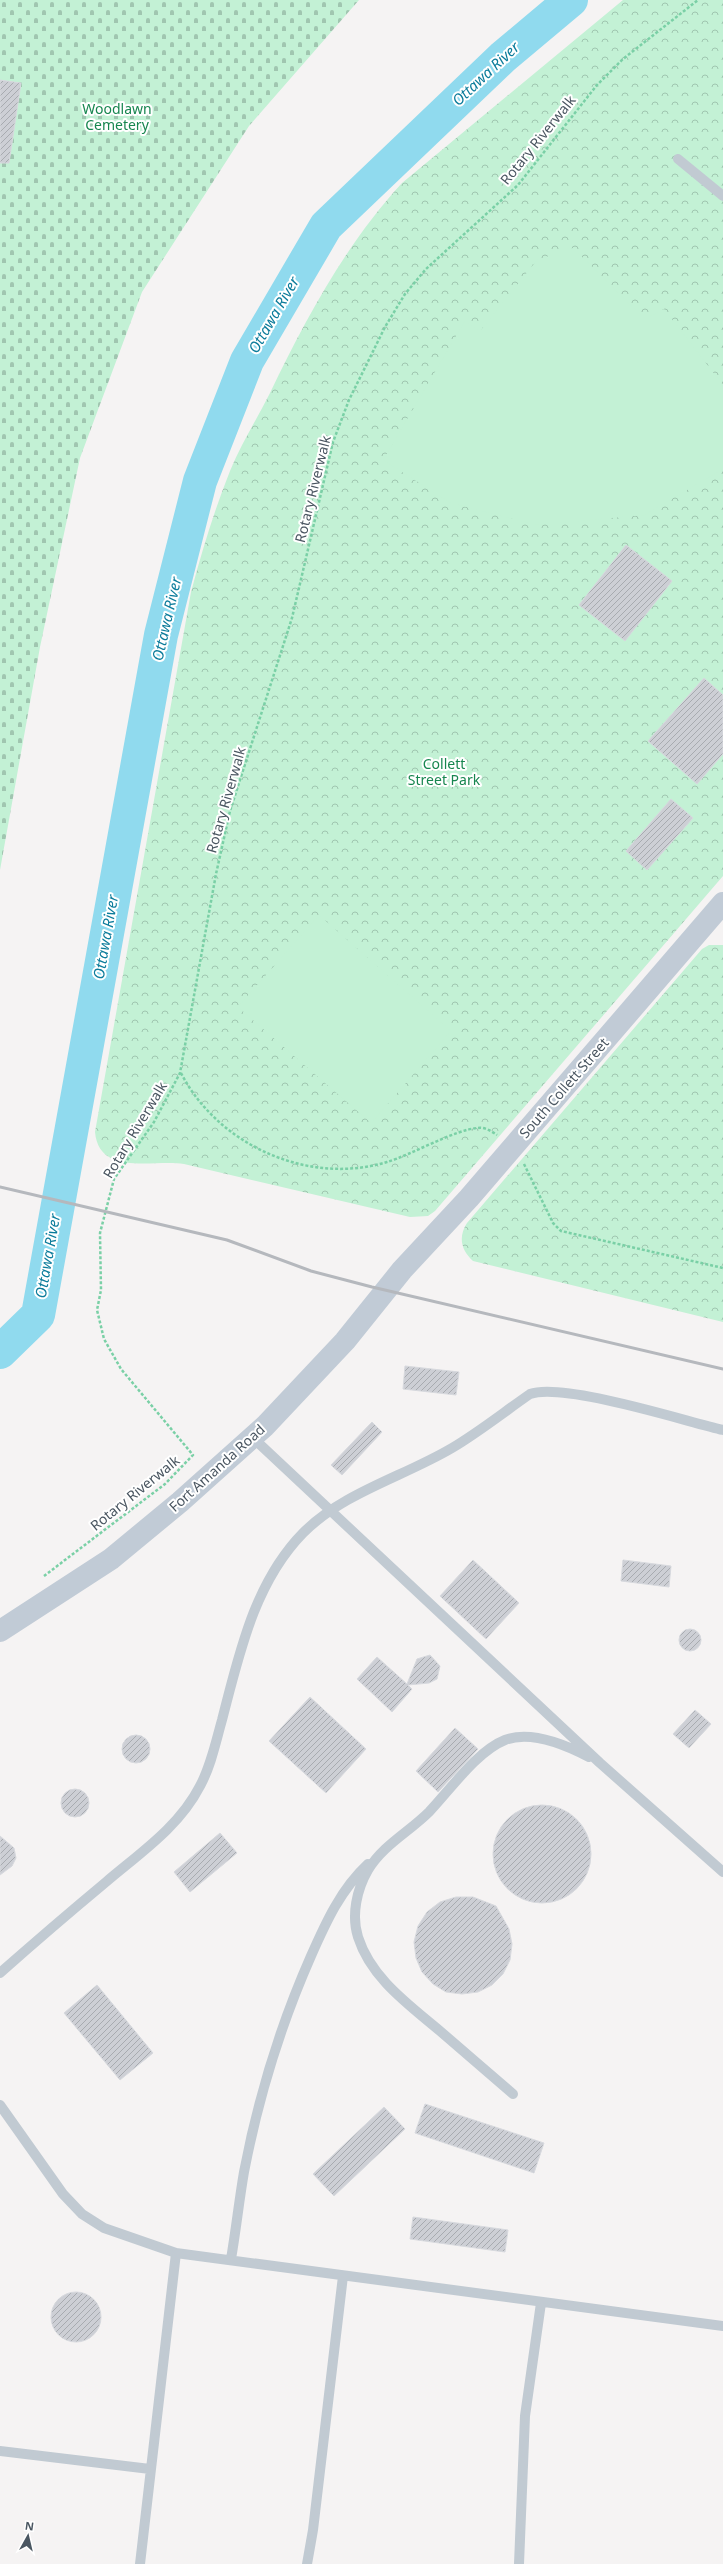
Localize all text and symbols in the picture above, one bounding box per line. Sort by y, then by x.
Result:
water label: Ottawa River [447,36,524,110]
street label: Rotary Riverwalk [496,91,580,188]
park label: Woodlawn Cemetery [82,99,152,134]
water label: Ottawa River [243,272,304,357]
street label: Rotary Riverwalk [290,433,335,544]
water label: Ottawa River [147,574,186,663]
street label: Rotary Riverwalk [201,744,250,855]
park label: Collett Street Park [408,754,481,789]
water label: Ottawa River [88,892,122,981]
street label: South Collett Street [515,1033,613,1142]
street label: Rotary Riverwalk [98,1077,171,1182]
water label: Ottawa River [30,1211,64,1300]
street label: Fort Amanda Road [165,1420,269,1516]
street label: Rotary Riverwalk [86,1450,184,1535]
north arrow [8,2516,48,2556]
text: N [24,2518,35,2534]

